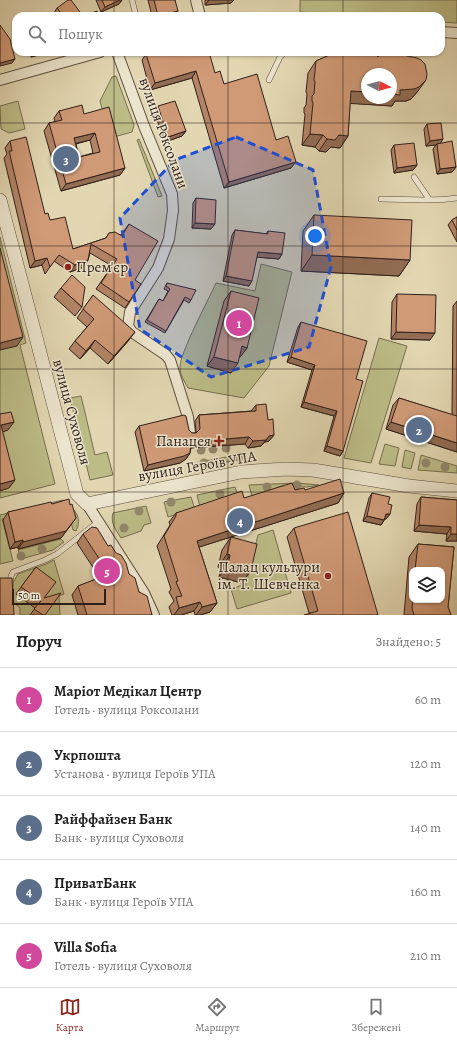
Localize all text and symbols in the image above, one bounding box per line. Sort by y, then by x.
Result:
search box [12,12,445,56]
icon: search [26,23,48,45]
text: Пошук [58,24,103,44]
north arrow [361,68,397,104]
street label: вулиця Роксолани [135,75,193,192]
pin: 3 [53,144,79,174]
your location [305,226,325,246]
place label: Прем'єр [76,257,128,277]
marker: Прем'єр [63,262,73,272]
pin: 1 [226,308,252,338]
street label: вулиця Суховоля [48,357,96,467]
pin: 2 [406,415,432,445]
place label: Панацея [156,431,211,451]
marker: Панацея [214,436,224,446]
street label: вулиця Героїв УПА [136,446,258,486]
pin: 4 [227,506,253,536]
pin: 5 [94,556,120,586]
place label: Палац культури ім. Т. Шевченка [217,557,320,594]
map controls [409,567,445,603]
button: layers [409,567,445,603]
marker: Палац культури ім. Т. Шевченка [323,571,333,581]
scale bar [12,587,106,606]
text: 50 m [18,588,40,603]
text: Поруч [16,630,62,653]
text: Знайдено: 5 [375,633,441,650]
text: Маріот Медікал Центр [54,681,201,701]
text: 1 [27,691,31,708]
text: 60 m [415,691,441,708]
text: Готель · вулиця Роксолани [54,701,199,718]
text: Укрпошта [54,745,121,765]
text: 2 [26,755,32,772]
text: 120 m [410,755,441,772]
text: Установа · вулиця Героїв УПА [54,765,216,782]
text: Райффайзен Банк [54,809,172,829]
text: 3 [26,819,32,836]
text: 140 m [410,819,441,836]
text: Банк · вулиця Суховоля [54,829,184,846]
text: ПриватБанк [54,873,136,893]
text: 4 [26,883,32,900]
text: 160 m [410,883,441,900]
text: Банк · вулиця Героїв УПА [54,893,193,910]
text: Villa Sofia [54,937,117,957]
text: 5 [26,947,32,964]
text: 210 m [410,947,441,964]
text: Готель · вулиця Суховоля [54,957,192,974]
tab: Карта [56,996,84,1035]
tab: Маршрут [195,996,240,1035]
tab: Збережені [351,996,401,1035]

